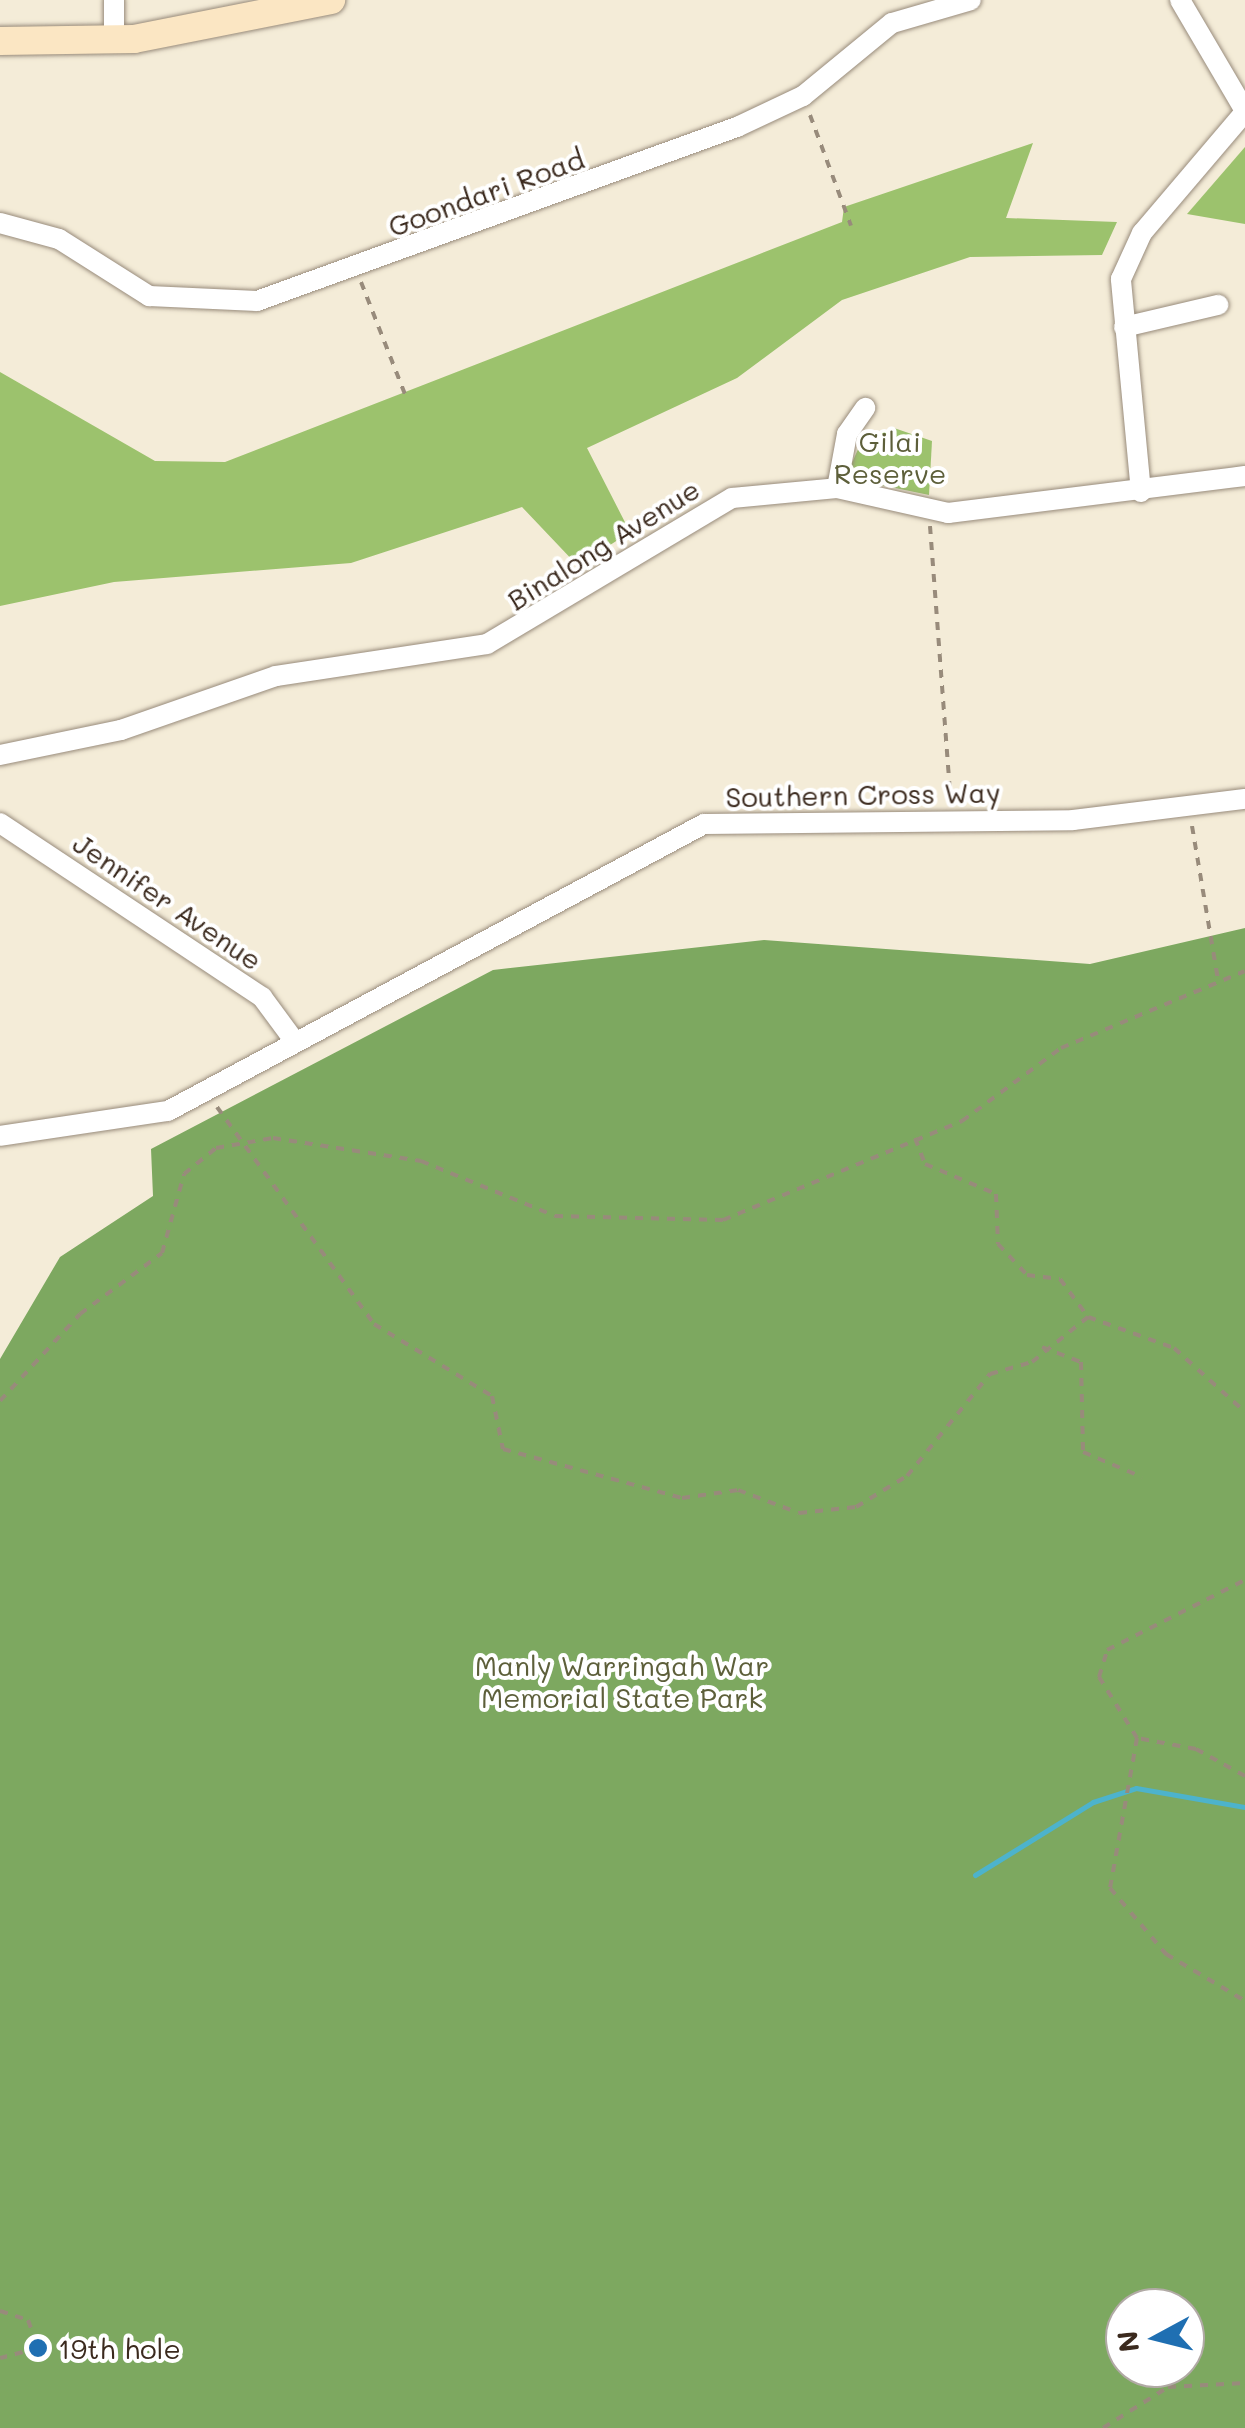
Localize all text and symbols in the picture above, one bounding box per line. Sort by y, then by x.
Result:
street label: Goondari Road [383,141,589,243]
park label: Gilai Reserve [834,424,946,490]
street label: Binalong Avenue [501,471,705,617]
street label: Southern Cross Way [725,775,1001,813]
street label: Jennifer Avenue [67,825,269,977]
park label: Manly Warringah War Memorial State Park [475,1648,769,1714]
north arrow [1105,2288,1205,2388]
text: N [1108,2329,1146,2354]
place label: 19th hole [58,2331,181,2365]
marker: 19th hole [27,2337,49,2359]

